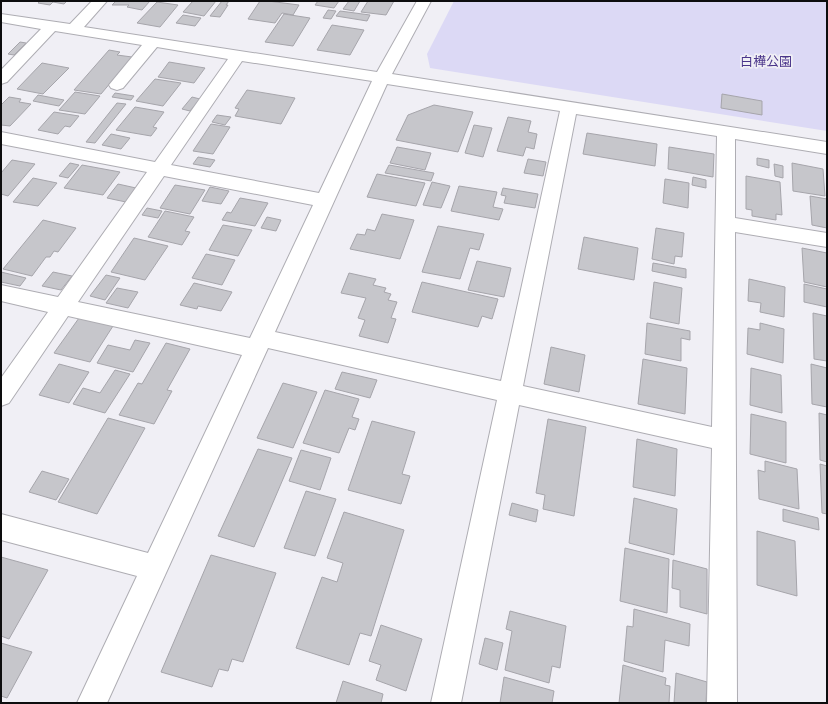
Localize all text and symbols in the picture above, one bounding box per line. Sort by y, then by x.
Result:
park label: 白樺公園 [740,54,792,70]

